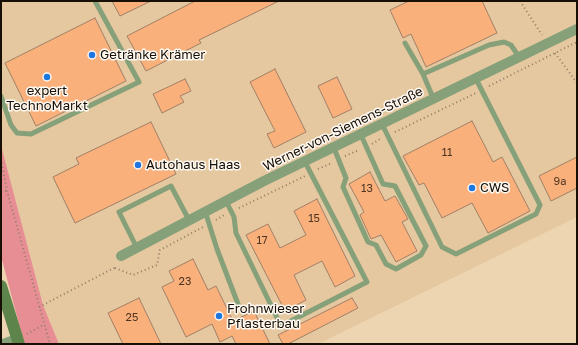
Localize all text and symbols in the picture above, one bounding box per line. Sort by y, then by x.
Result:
place label: Getränke Krämer [100,47,205,63]
marker: Getränke Krämer [87,50,97,60]
marker: expert TechnoMarkt [42,72,52,82]
place label: expert TechnoMarkt [6,83,88,114]
street label: Werner-von-Siemens-Straße [261,83,425,175]
house number: 11 [442,146,452,160]
place label: Autohaus Haas [146,157,240,173]
marker: Autohaus Haas [133,160,143,170]
house number: 9a [554,175,566,189]
place label: CWS [480,180,509,196]
house number: 13 [361,182,373,196]
marker: CWS [467,183,477,193]
house number: 15 [308,212,320,226]
house number: 17 [256,234,268,248]
house number: 23 [179,275,191,289]
place label: Frohnwieser Pflasterbau [227,301,304,332]
house number: 25 [126,311,138,325]
marker: Frohnwieser Pflasterbau [214,311,224,321]

